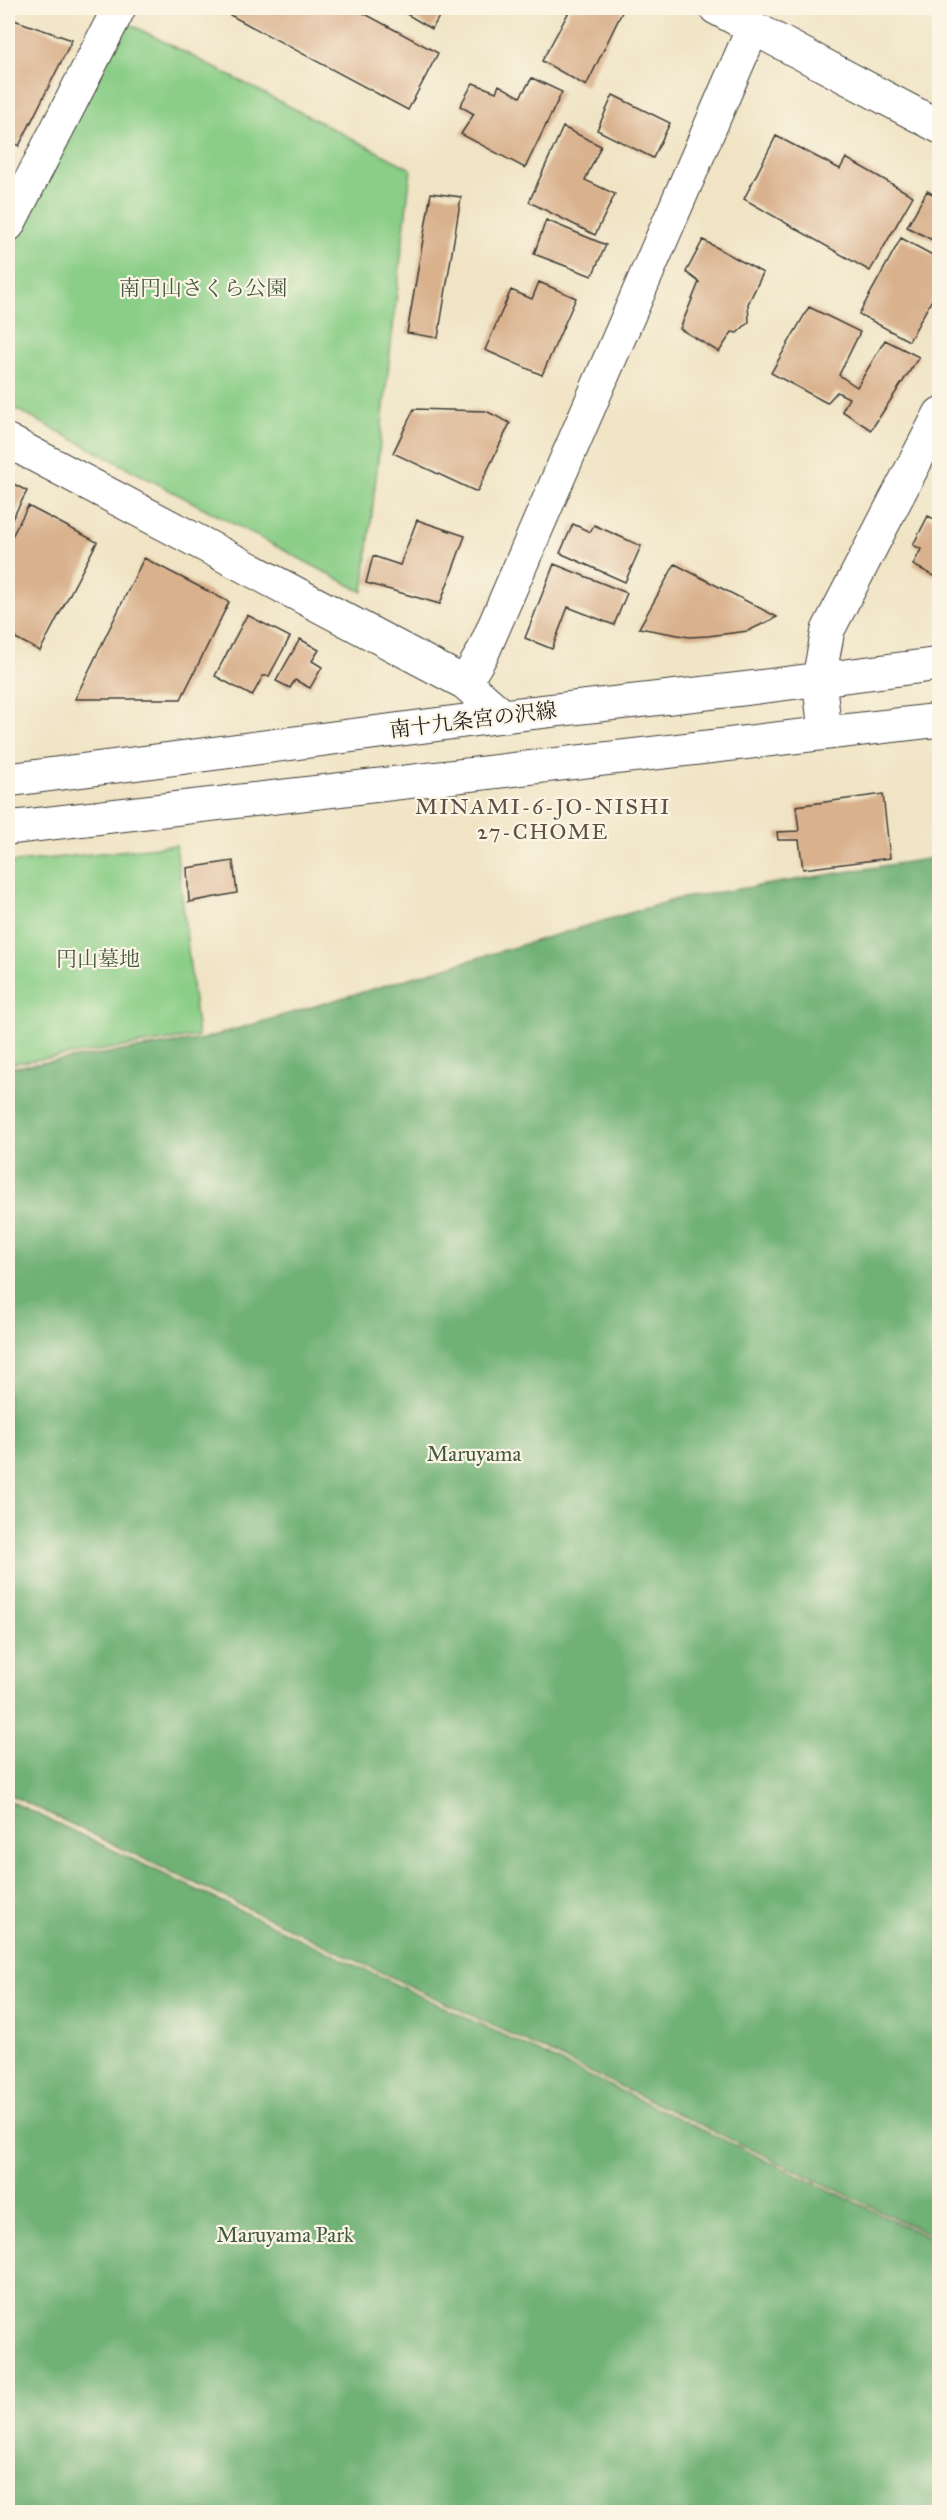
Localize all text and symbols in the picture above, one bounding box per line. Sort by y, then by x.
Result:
park label: 南円山さくら公園 [119,275,287,301]
street label: 南十九条宮の沢線 [388,697,558,743]
district label: MINAMI-6-JO-NISHI 27-CHOME [415,793,671,845]
park label: 円山墓地 [56,946,140,972]
park label: Maruyama [427,1441,521,1467]
park label: Maruyama Park [216,2222,354,2248]

